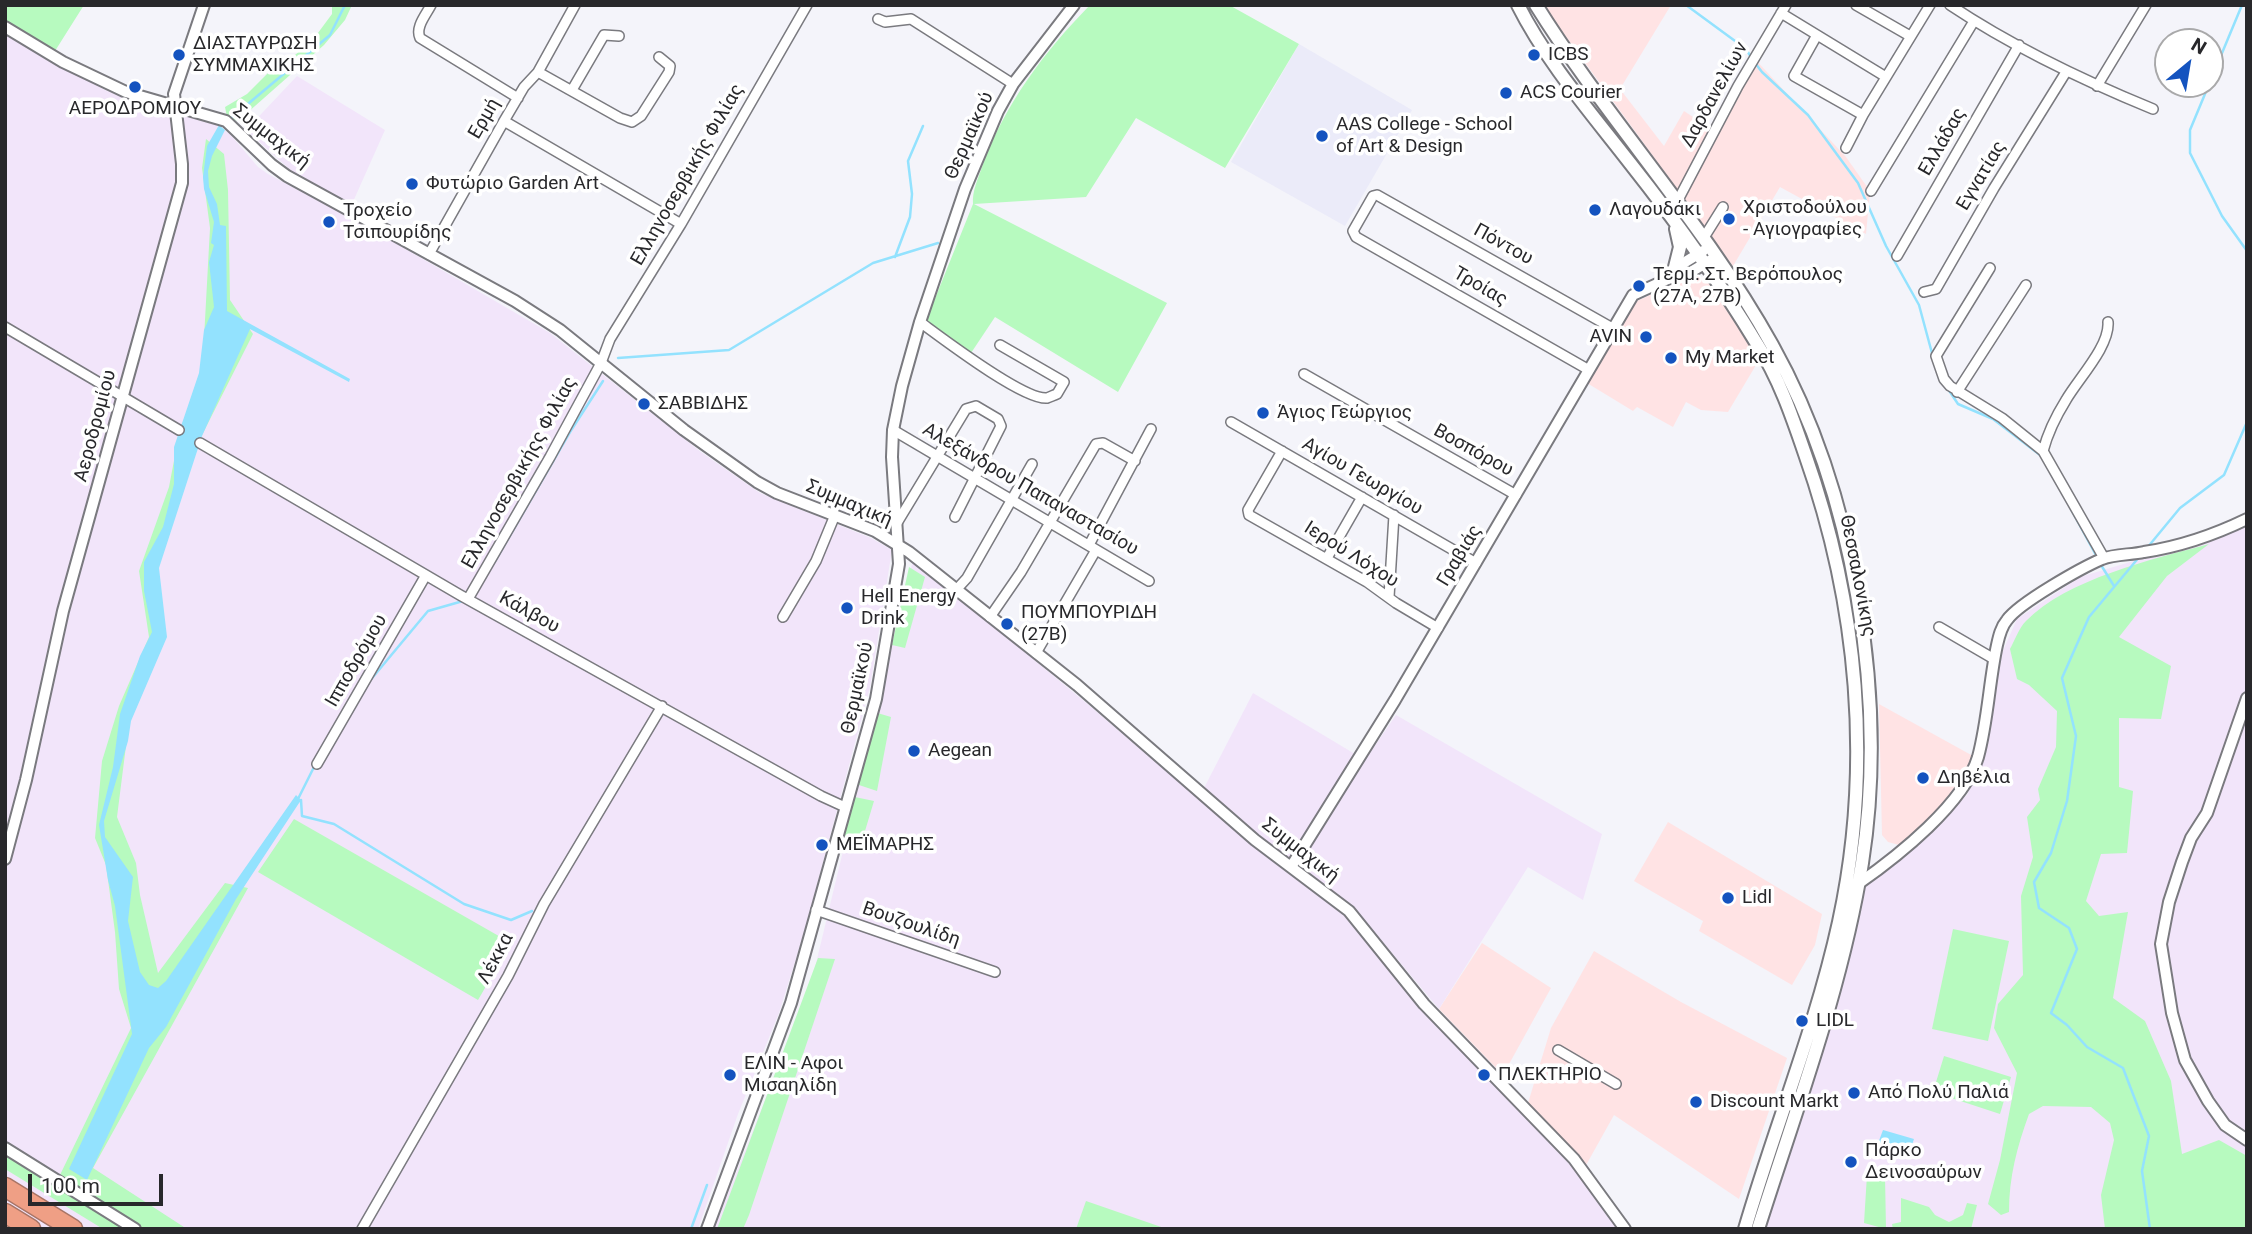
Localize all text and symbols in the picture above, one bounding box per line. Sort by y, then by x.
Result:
north arrow [2154,28,2224,98]
place label: ΔΙΑΣΤΑΥΡΩΣΗ ΣΥΜΜΑΧΙΚΗΣ [193,33,318,77]
text: N [2187,33,2210,59]
street label: Δαρδανελίων [1677,38,1753,152]
place label: ICBS [1548,44,1589,66]
marker: ΔΙΑΣΤΑΥΡΩΣΗ ΣΥΜΜΑΧΙΚΗΣ [171,47,187,63]
marker: ICBS [1526,47,1542,63]
marker: ΑΕΡΟΔΡΟΜΙΟΥ [127,79,143,95]
street label: Ελληνοσερβικής Φιλίας [627,80,749,270]
place label: ACS Courier [1520,82,1622,104]
marker: ACS Courier [1498,85,1514,101]
street label: Θερμαϊκού [941,89,999,183]
street label: Ερμή [464,95,506,143]
place label: ΑΕΡΟΔΡΟΜΙΟΥ [69,98,201,120]
street label: Συμμαχική [228,100,314,174]
street label: Ελλάδας [1915,104,1971,180]
place label: AAS College - School of Art & Design [1336,114,1513,158]
marker: AAS College - School of Art & Design [1314,128,1330,144]
street label: Εγνατίας [1952,137,2012,215]
place label: Φυτώριο Garden Art [426,173,599,195]
marker: Φυτώριο Garden Art [404,176,420,192]
place label: Χριστοδούλου - Αγιογραφίες [1743,197,1867,241]
place label: Λαγουδάκι [1609,199,1701,221]
place label: Τροχείο Τσιπουρίδης [343,200,451,244]
marker: Λαγουδάκι [1587,202,1603,218]
marker: Χριστοδούλου - Αγιογραφίες [1721,211,1737,227]
marker: Τροχείο Τσιπουρίδης [321,214,337,230]
street label: Πόντου [1469,219,1537,271]
street label: Τροίας [1449,262,1511,312]
place label: Τερμ. Στ. Βερόπουλος (27Α, 27Β) [1653,264,1843,308]
marker: Τερμ. Στ. Βερόπουλος (27Α, 27Β) [1631,278,1647,294]
place label: AVIN [1590,326,1632,348]
marker: AVIN [1638,329,1654,345]
place label: My Market [1685,347,1774,369]
marker: My Market [1663,350,1679,366]
street label: Αεροδρομίου [70,368,122,484]
street label: Ελληνοσερβικήςς Φιλίας [458,373,582,573]
place label: ΣΑΒΒΙΔΗΣ [658,393,748,415]
marker: ΣΑΒΒΙΔΗΣ [636,396,652,412]
place label: Άγιος Γεώργιος [1277,402,1412,424]
marker: Άγιος Γεώργιος [1255,405,1271,421]
street label: Αλεξάνδρου Παπαναστασίου [918,419,1142,561]
street label: Βοσπόρου [1429,420,1517,482]
street label: Αγίου Γεωργίου [1298,433,1426,521]
street label: Συμμαχική [802,476,896,532]
street label: Θεσσαλονίκης [1834,513,1880,639]
street label: Ιερού Λόχου [1300,517,1402,593]
street label: Γραβιάς [1433,521,1487,591]
place label: Hell Energy Drink [861,586,956,630]
street label: Κάλβου [495,587,563,639]
marker: Hell Energy Drink [839,600,855,616]
place label: ΠΟΥΜΠΟΥΡΙΔΗ (27Β) [1021,602,1157,646]
street label: Ιπποδρόμου [321,611,393,711]
marker: ΠΟΥΜΠΟΥΡΙΔΗ (27Β) [999,616,1015,632]
street label: Θερμαϊκού [837,640,879,736]
place label: Aegean [928,740,992,762]
marker: Aegean [906,743,922,759]
place label: Δηβέλια [1937,767,2010,789]
marker: Δηβέλια [1915,770,1931,786]
street label: Συμμαχική [1257,814,1343,888]
place label: ΜΕΪΜΑΡΗΣ [836,834,934,856]
marker: ΜΕΪΜΑΡΗΣ [814,837,830,853]
place label: Lidl [1742,887,1772,909]
marker: Lidl [1720,890,1736,906]
street label: Βουζουλίδη [859,898,963,952]
street label: Λέκκα [473,930,519,988]
place label: LIDL [1816,1010,1854,1032]
marker: LIDL [1794,1013,1810,1029]
place label: ΕΛΙΝ - Αφοι Μισαηλίδη [744,1053,843,1097]
place label: ΠΛΕΚΤΗΡΙΟ [1498,1064,1602,1086]
marker: ΕΛΙΝ - Αφοι Μισαηλίδη [722,1067,738,1083]
marker: ΠΛΕΚΤΗΡΙΟ [1476,1067,1492,1083]
place label: Από Πολύ Παλιά [1868,1082,2009,1104]
marker: Από Πολύ Παλιά [1846,1085,1862,1101]
place label: Discount Markt [1710,1091,1839,1113]
marker: Discount Markt [1688,1094,1704,1110]
place label: Πάρκο Δεινοσαύρων [1865,1140,1982,1184]
marker: Πάρκο Δεινοσαύρων [1843,1154,1859,1170]
scale bar [32,1160,166,1204]
text: 100 m [41,1174,100,1198]

